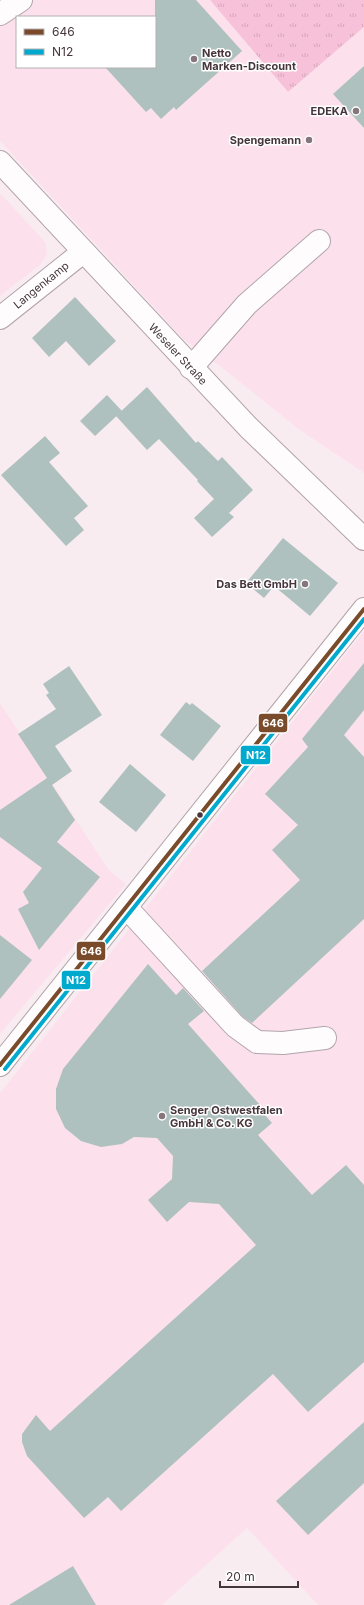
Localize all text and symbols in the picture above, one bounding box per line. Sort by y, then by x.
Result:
legend [16,16,156,68]
text: 646 [52,24,75,39]
text: N12 [52,44,73,59]
place label: Netto Marken-Discount [202,46,296,73]
marker: Netto Marken-Discount [189,54,199,64]
place label: EDEKA [311,104,348,118]
marker: EDEKA [351,106,361,116]
place label: Spengemann [230,133,301,147]
marker: Spengemann [304,135,314,145]
street label: Langenkamp [11,258,72,312]
street label: Weseler Straße [146,320,210,388]
place label: Das Bett GmbH [216,577,297,591]
marker: Das Bett GmbH [300,579,310,589]
line badge: 646 [258,713,288,733]
text: 646 [262,716,284,730]
line badge: N12 [240,745,271,765]
text: N12 [246,748,266,762]
unlabelled marker [195,810,205,820]
line badge: 646 [76,941,106,961]
text: 646 [80,944,102,958]
line badge: N12 [61,970,91,990]
text: N12 [66,973,86,987]
place label: Senger Ostwestfalen GmbH & Co. KG [170,1103,283,1130]
marker: Senger Ostwestfalen GmbH & Co. KG [157,1111,167,1121]
scale bar [220,1563,298,1589]
text: 20 m [226,1569,255,1584]

